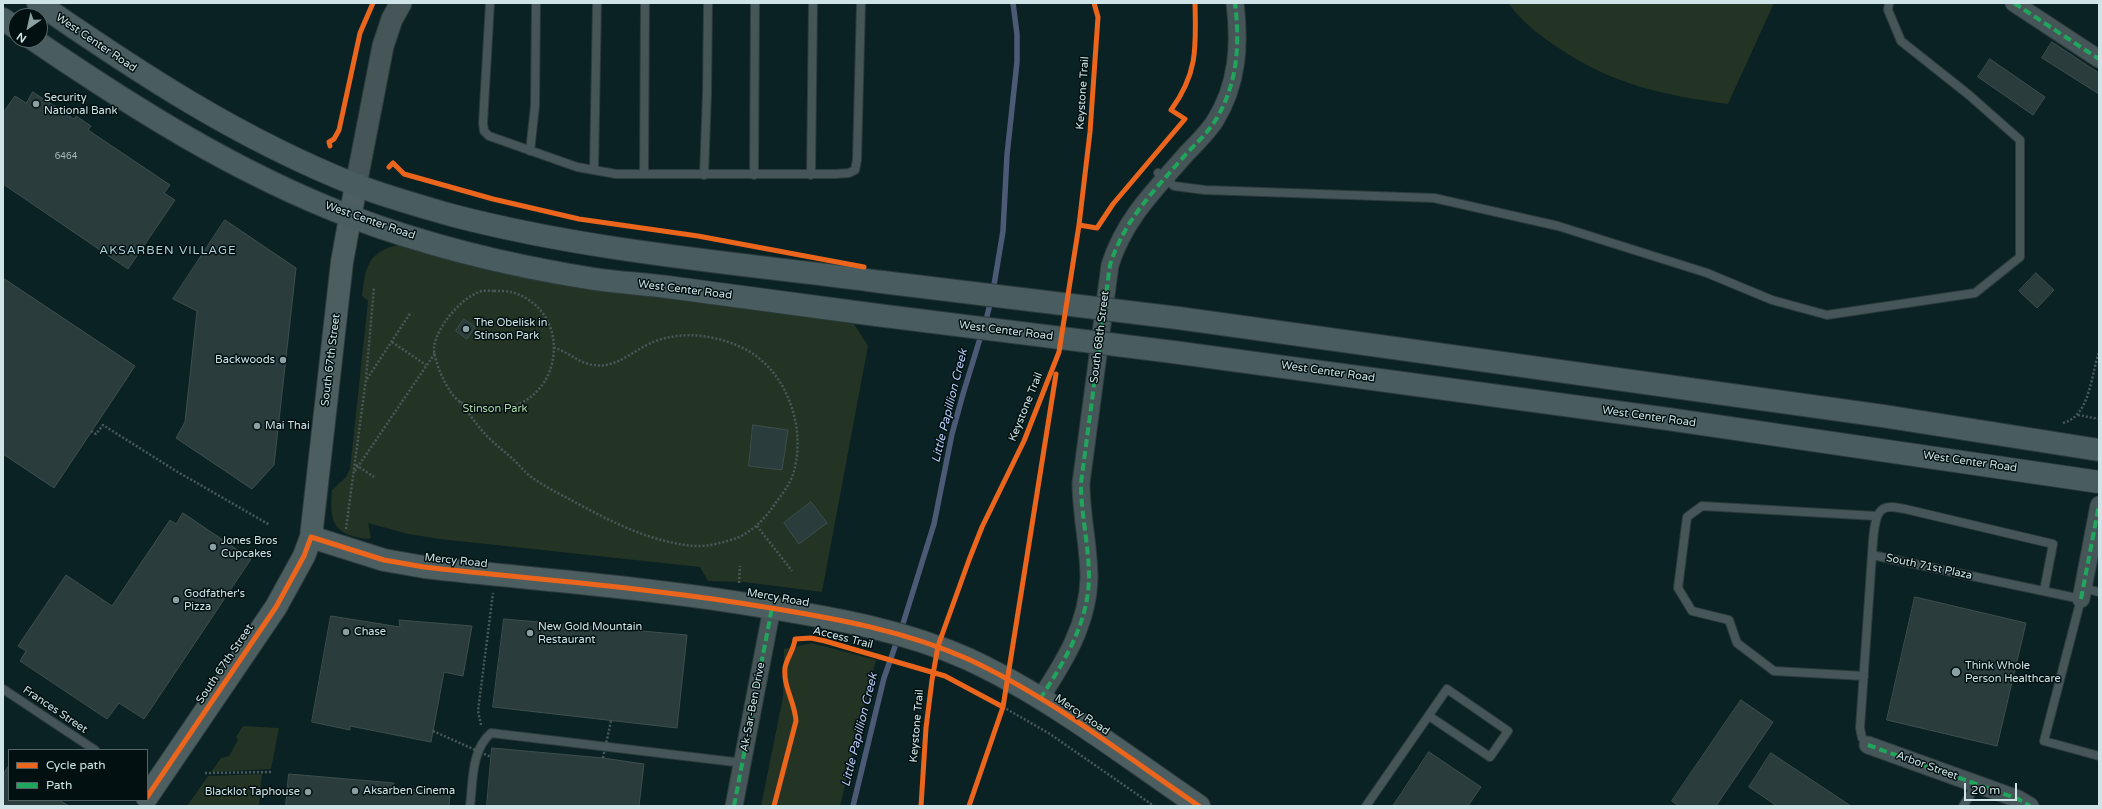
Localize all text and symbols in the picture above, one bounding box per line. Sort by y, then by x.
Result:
north arrow [8,8,48,48]
street label: West Center Road [53,11,139,75]
text: N [14,30,29,45]
street label: Keystone Trail [1074,56,1092,130]
place label: Security National Bank [44,91,117,117]
marker: Security National Bank [31,99,41,109]
house number: 6464 [55,152,77,162]
street label: West Center Road [323,199,417,243]
district label: AKSARBEN VILLAGE [99,244,237,258]
street label: West Center Road [637,278,733,302]
street label: South 68th Street [1088,290,1112,384]
street label: South 67th Street [319,313,343,407]
place label: The Obelisk in Stinson Park [474,316,547,342]
street label: West Center Road [958,319,1054,343]
marker: The Obelisk in Stinson Park [461,324,471,334]
water label: Little Papillion Creek [929,348,971,464]
place label: Backwoods [215,353,275,367]
marker: Backwoods [278,355,288,365]
street label: West Center Road [1280,359,1376,385]
street label: Keystone Trail [1006,371,1046,443]
park label: Stinson Park [462,402,528,416]
street label: West Center Road [1601,404,1697,430]
place label: Mai Thai [265,419,310,433]
marker: Mai Thai [252,421,262,431]
street label: West Center Road [1922,449,2018,475]
place label: Jones Bros Cupcakes [221,534,277,560]
marker: Jones Bros Cupcakes [208,542,218,552]
street label: Mercy Road [424,551,488,571]
street label: South 71st Plaza [1885,551,1973,583]
street label: Mercy Road [746,586,810,610]
place label: Godfather's Pizza [184,587,245,613]
marker: Godfather's Pizza [171,595,181,605]
place label: New Gold Mountain Restaurant [538,620,642,646]
street label: South 67th Street [194,622,256,706]
street label: Access Trail [812,624,874,652]
place label: Chase [354,625,386,639]
marker: Chase [341,627,351,637]
marker: New Gold Mountain Restaurant [525,628,535,638]
place label: Think Whole Person Healthcare [1965,659,2061,685]
street label: Ak-Sar-Ben Drive [738,661,768,753]
marker: Think Whole Person Healthcare [1950,666,1962,678]
water label: Little Papillion Creek [839,672,881,788]
street label: Frances Street [20,684,90,736]
street label: Keystone Trail [907,689,927,763]
street label: Mercy Road [1052,692,1112,738]
legend [8,749,148,801]
street label: Arbor Street [1894,749,1960,783]
text: Cycle path [46,758,105,772]
scale bar [1966,775,2019,801]
text: Path [46,778,72,792]
text: 20 m [1971,783,2000,797]
place label: Aksarben Cinema [363,784,455,798]
place label: Blacklot Taphouse [205,785,300,799]
marker: Aksarben Cinema [350,786,360,796]
marker: Blacklot Taphouse [303,787,313,797]

